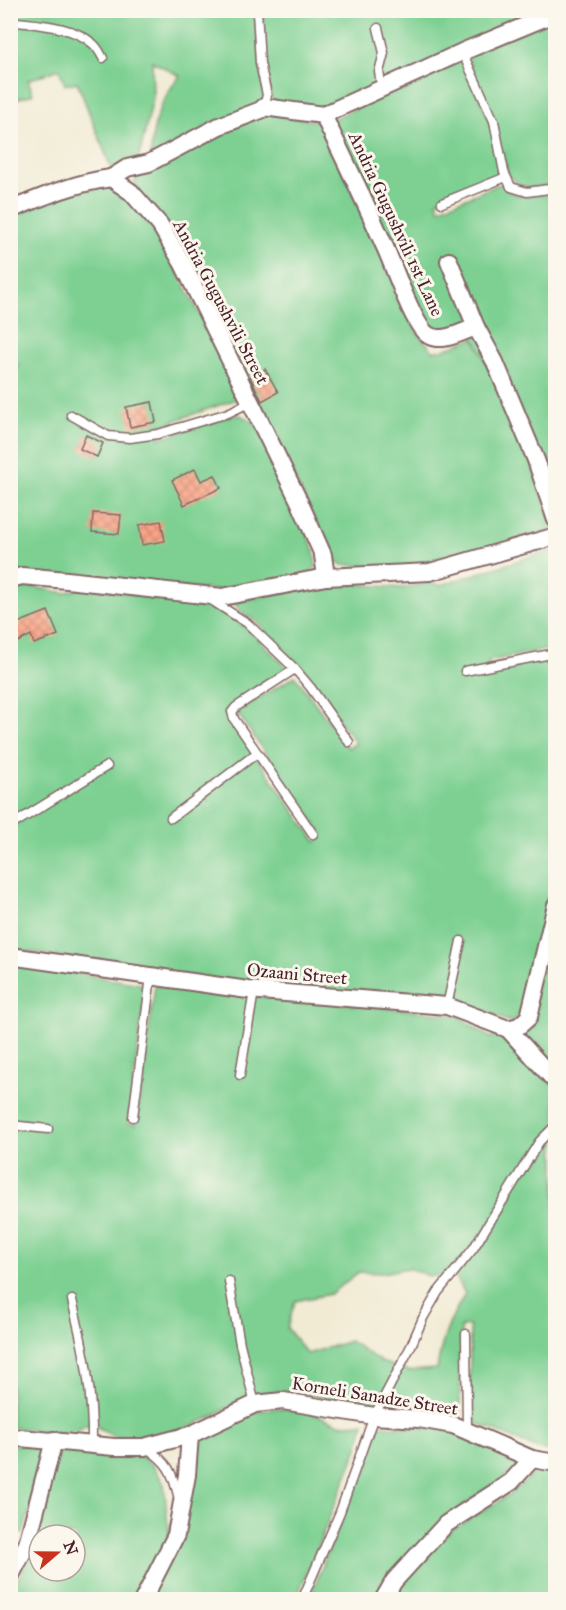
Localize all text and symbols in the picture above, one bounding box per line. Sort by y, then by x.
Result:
street label: Andria Gugushvili 1st Lane [342,127,448,320]
street label: Andria Gugushvili Street [167,215,274,389]
street label: Ozaani Street [246,959,349,989]
street label: Korneli Sanadze Street [290,1372,460,1420]
north arrow [27,1523,87,1583]
text: N [59,1538,82,1558]

